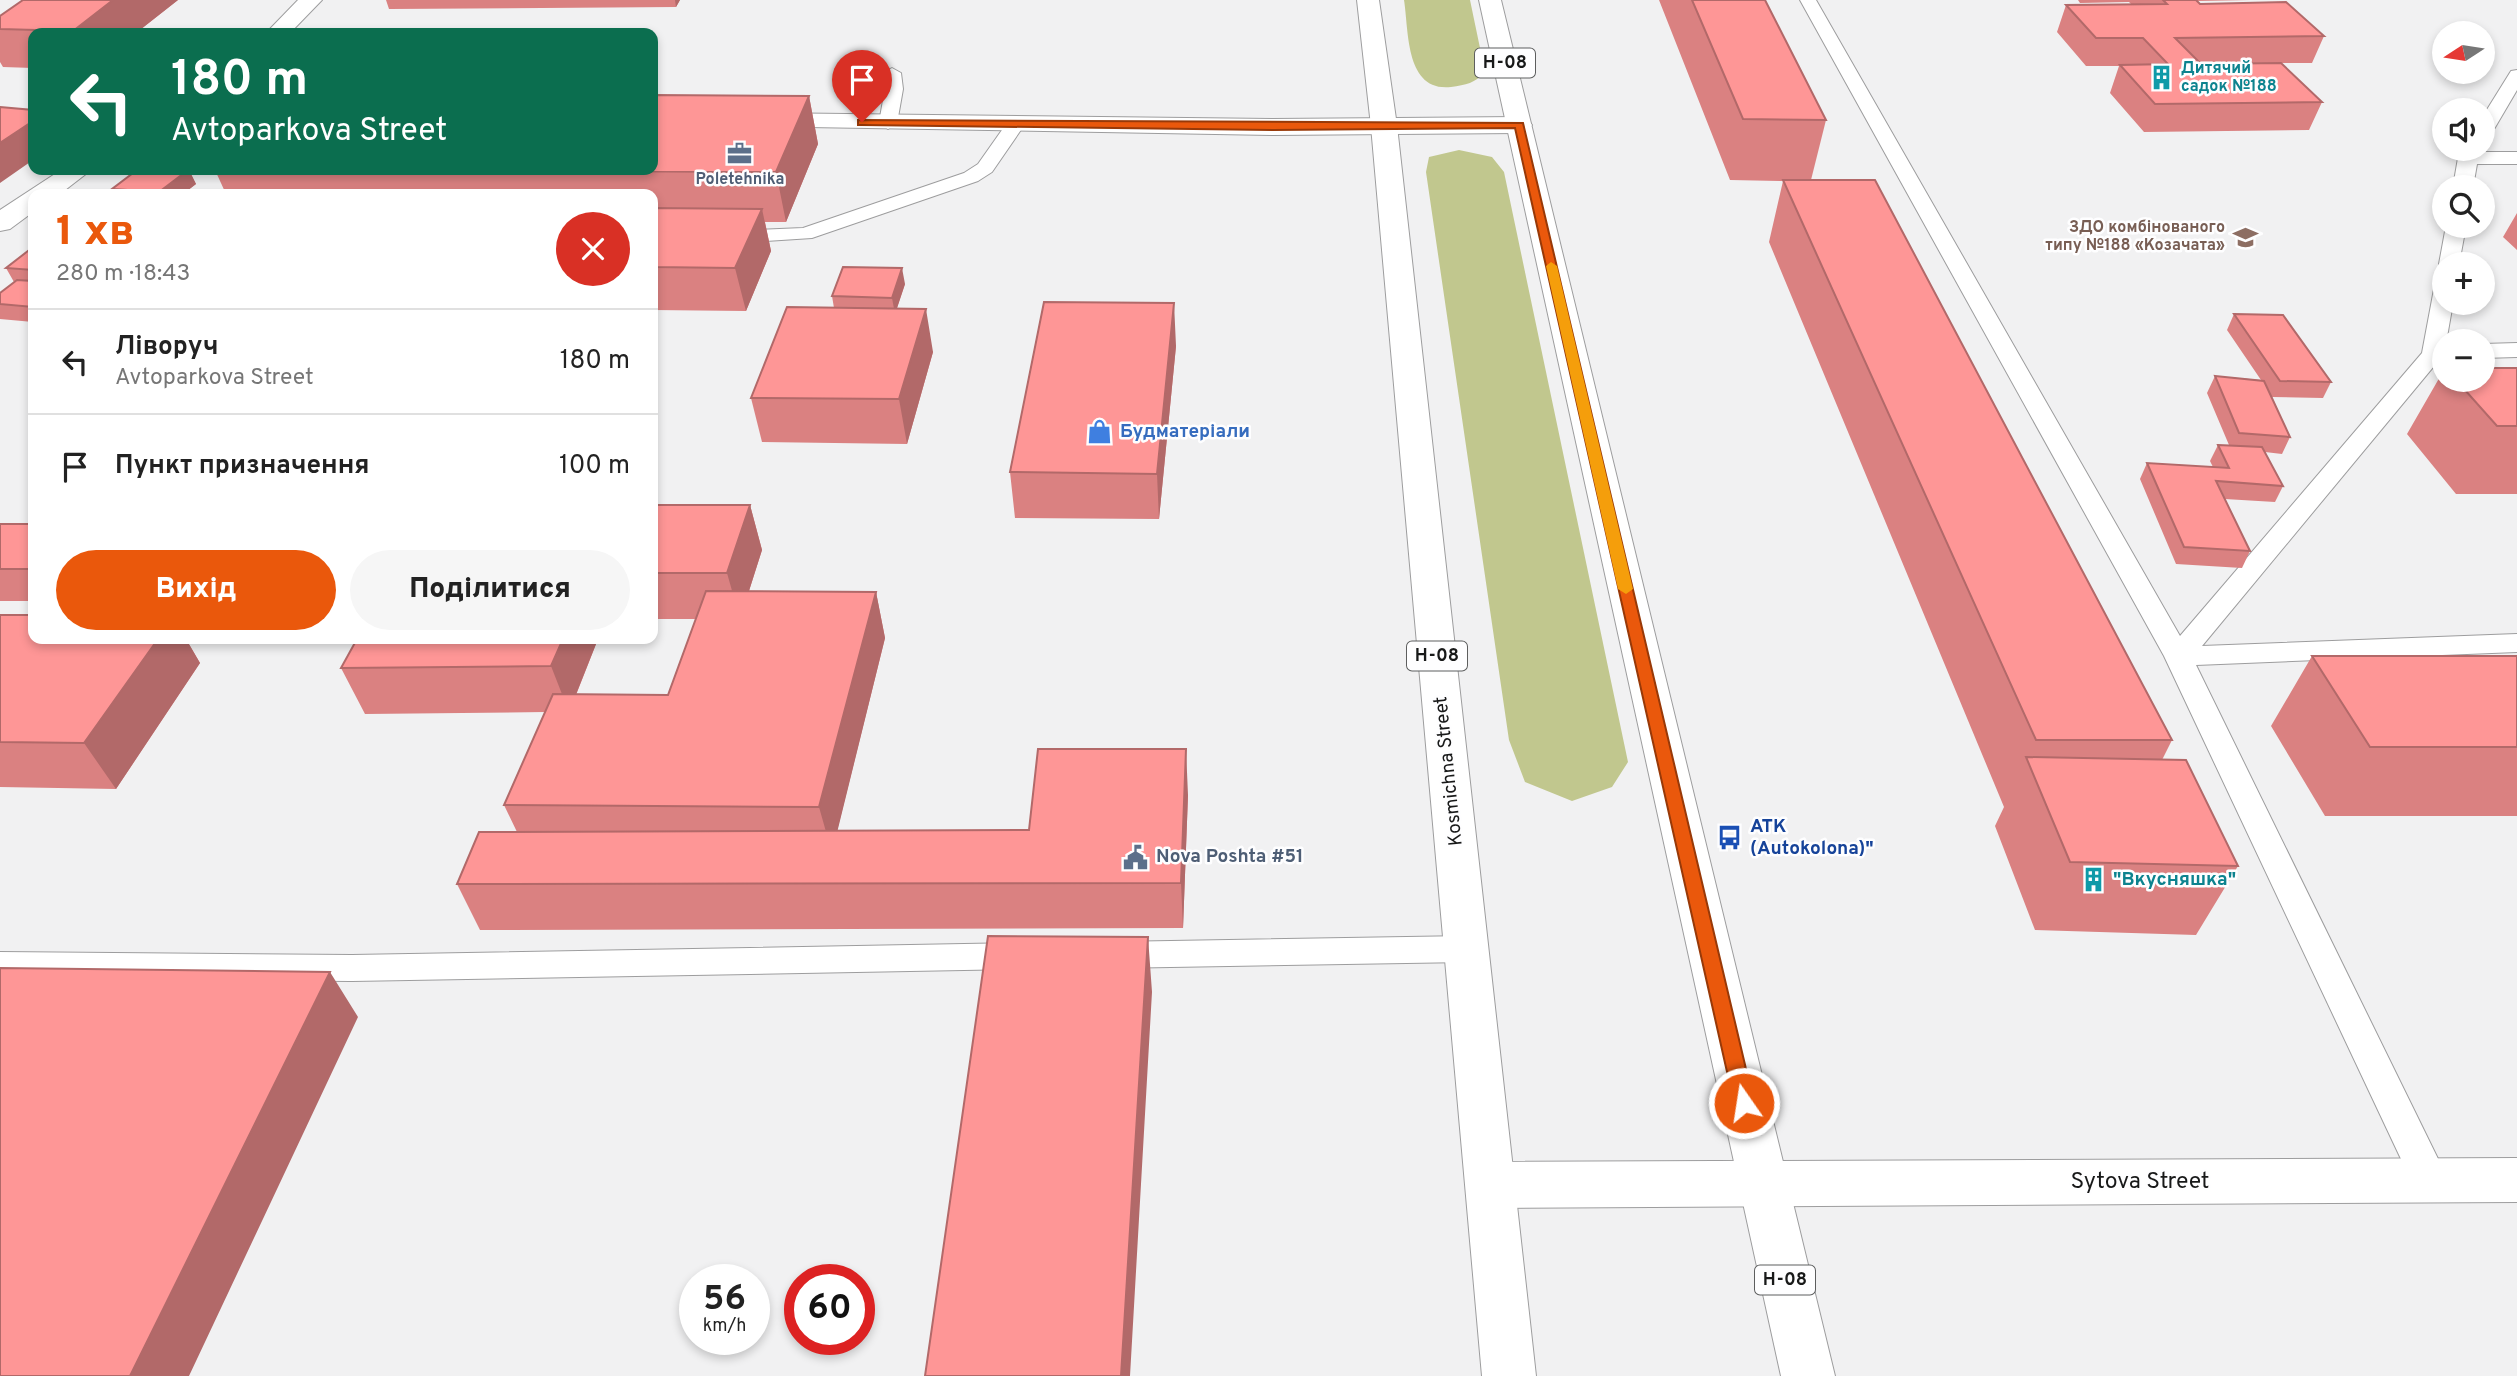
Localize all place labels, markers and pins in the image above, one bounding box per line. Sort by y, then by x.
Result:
pin [832,50,892,122]
place label: Дитячий садок №188 [2181,59,2277,97]
building icon: Дитячий садок №188 [2147,64,2175,92]
office icon: Poletehnika [726,140,754,168]
place label: Poletehnika [696,170,784,190]
place label: ЗДО комбінованого типу №188 «Козачата» [2045,218,2225,256]
school or university icon: ЗДО комбінованого типу №188 «Козачата» [2231,223,2259,251]
shop icon: Будматеріали [1086,418,1114,446]
place label: Будматеріали [1120,420,1250,444]
place label: ATK (Autokolona)" [1750,815,1874,861]
bus stop icon: ATK (Autokolona)" [1716,824,1744,852]
public building icon: Nova Poshta #51 [1122,843,1150,871]
place label: Nova Poshta #51 [1156,845,1304,869]
building icon: "Вкусняшка" [2079,866,2107,894]
place label: "Вкусняшка" [2113,868,2236,892]

